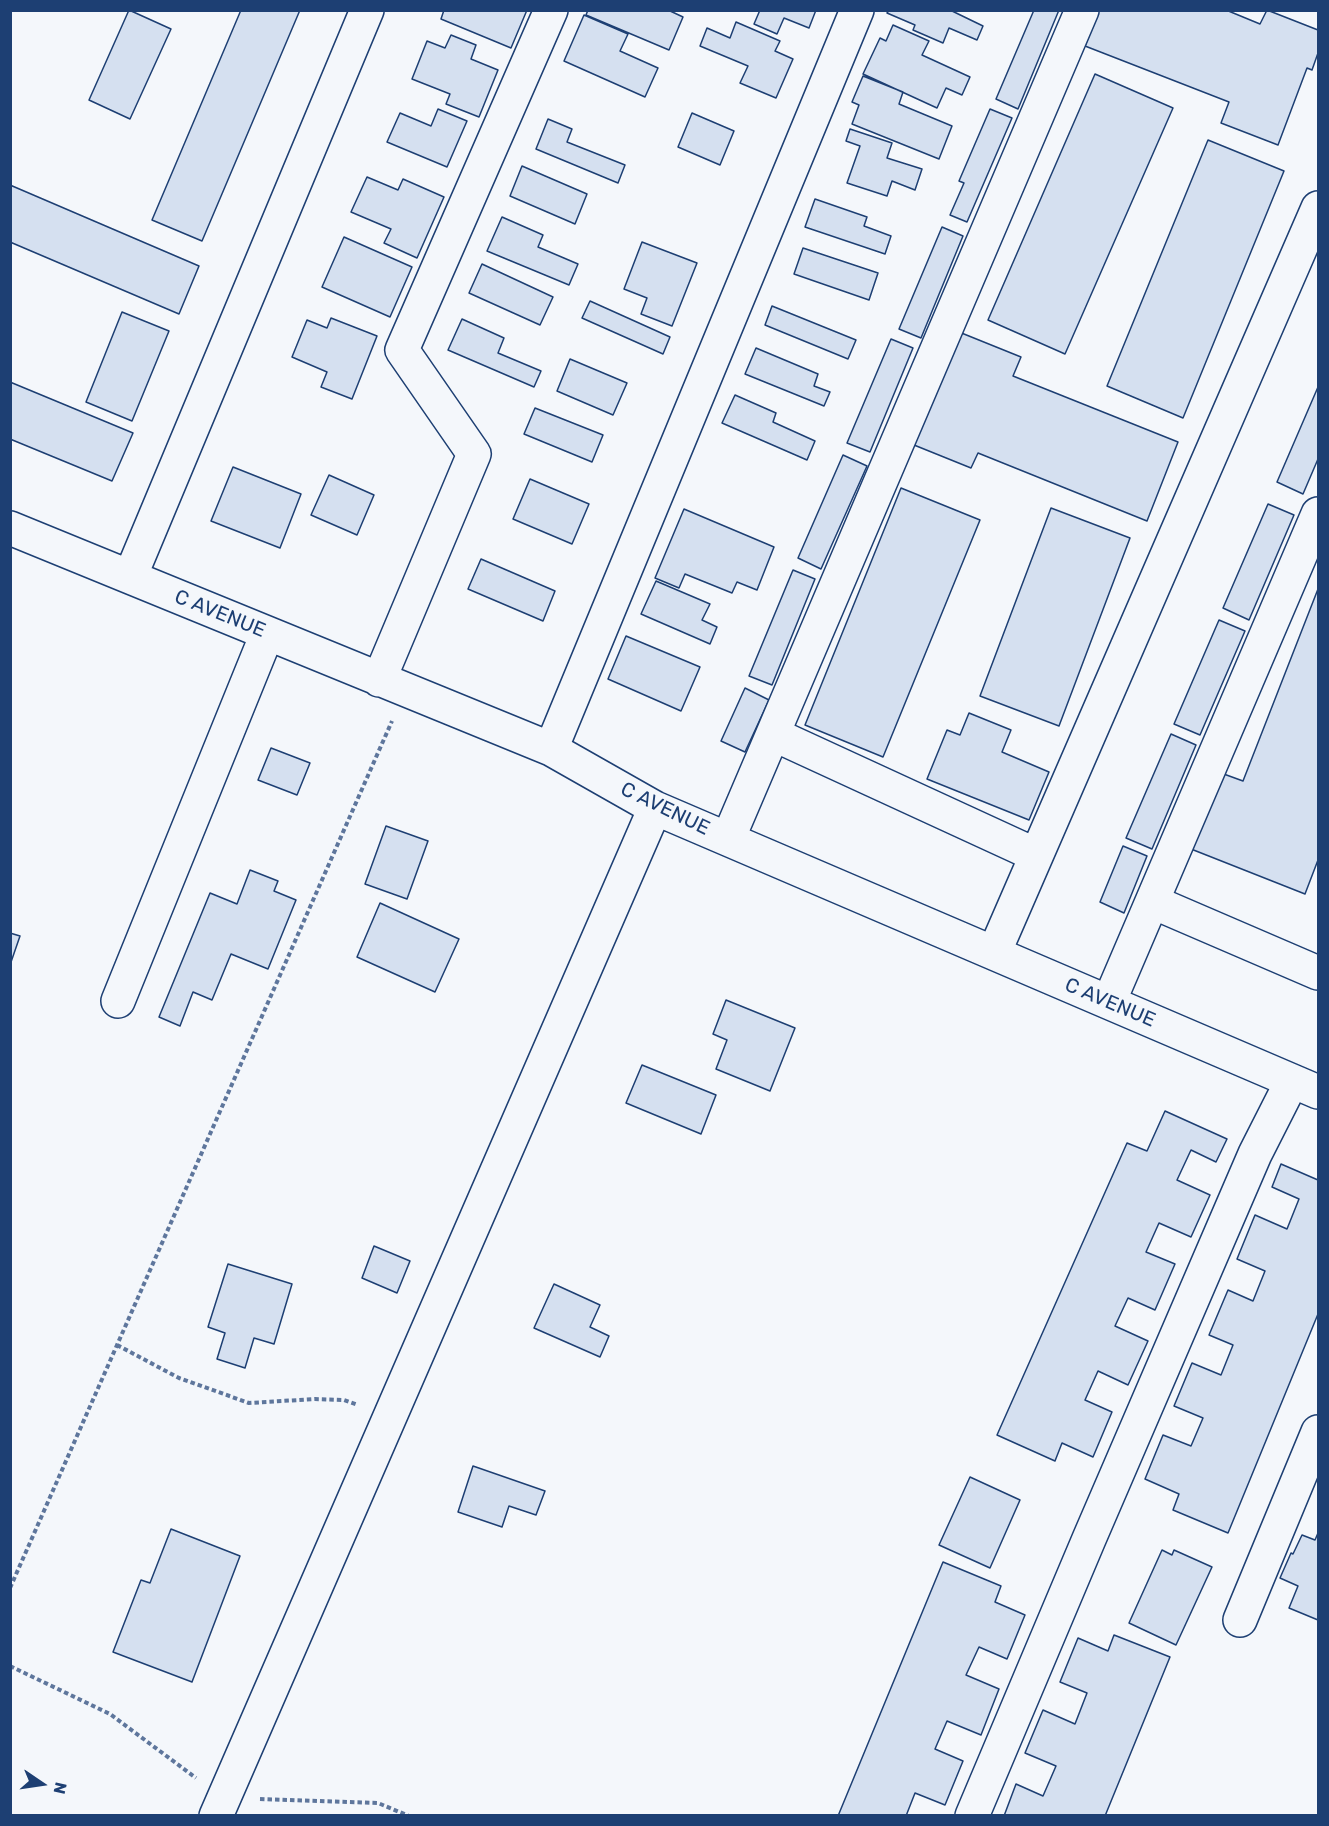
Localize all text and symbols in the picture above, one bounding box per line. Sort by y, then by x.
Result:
street label: C AVENUE [171,585,269,643]
street label: C AVENUE [617,777,713,841]
street label: C AVENUE [1061,973,1159,1033]
north arrow [12,1754,72,1814]
text: N [49,1780,71,1796]

